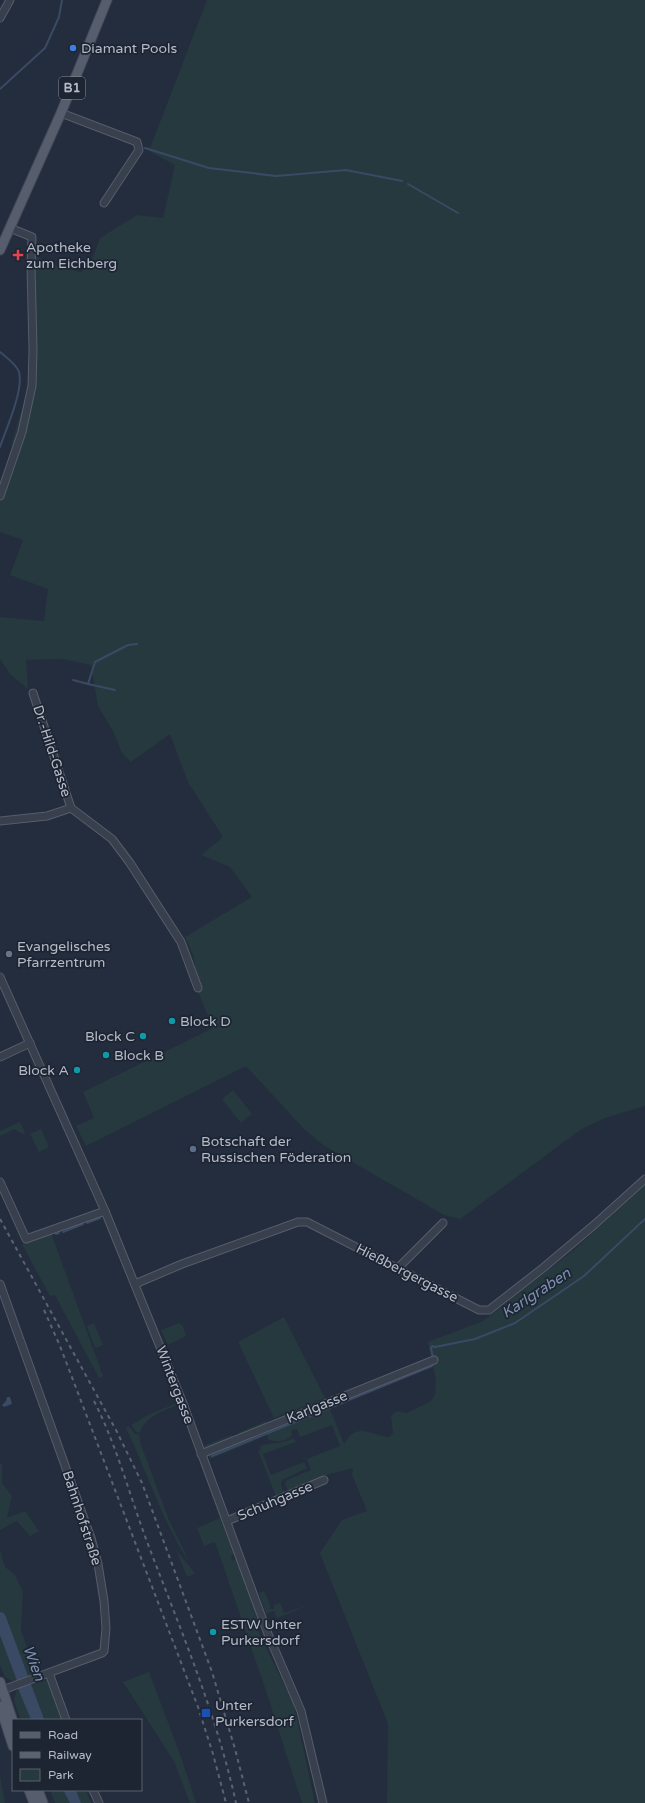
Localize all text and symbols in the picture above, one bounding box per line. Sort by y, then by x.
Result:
place label: Diamant Pools [81,40,178,57]
marker: Diamant Pools [68,43,78,53]
road number: B1 [59,77,85,99]
place label: Apotheke zum Eichberg [26,239,117,272]
marker: Apotheke zum Eichberg [13,250,23,260]
street label: Dr.-Hild-Gasse [29,703,75,799]
place label: Evangelisches Pfarrzentrum [17,938,111,971]
marker: Evangelisches Pfarrzentrum [4,949,14,959]
place label: Block D [180,1013,231,1030]
marker: Block D [167,1016,177,1026]
place label: Block C [85,1028,135,1045]
marker: Block C [138,1031,148,1041]
place label: Block B [114,1047,164,1064]
marker: Block B [101,1050,111,1060]
place label: Block A [18,1062,69,1079]
marker: Block A [72,1065,82,1075]
place label: Botschaft der Russischen Föderation [201,1133,351,1166]
marker: Botschaft der Russischen Föderation [188,1144,198,1154]
street label: Hießbergergasse [353,1240,461,1306]
water label: Karlgraben [498,1264,575,1322]
street label: Wintergasse [152,1344,198,1427]
street label: Karlgasse [284,1387,350,1427]
street label: Bahnhofstraße [59,1468,105,1568]
street label: Schuhgasse [235,1478,315,1524]
place label: ESTW Unter Purkersdorf [221,1616,302,1649]
marker: ESTW Unter Purkersdorf [208,1627,218,1637]
water label: Wien [19,1643,49,1684]
place label: Unter Purkersdorf [215,1697,294,1730]
marker: Unter Purkersdorf [200,1707,212,1719]
legend [12,1719,142,1791]
text: Road [48,1728,78,1742]
text: Railway [48,1748,92,1762]
text: Park [48,1768,74,1782]

